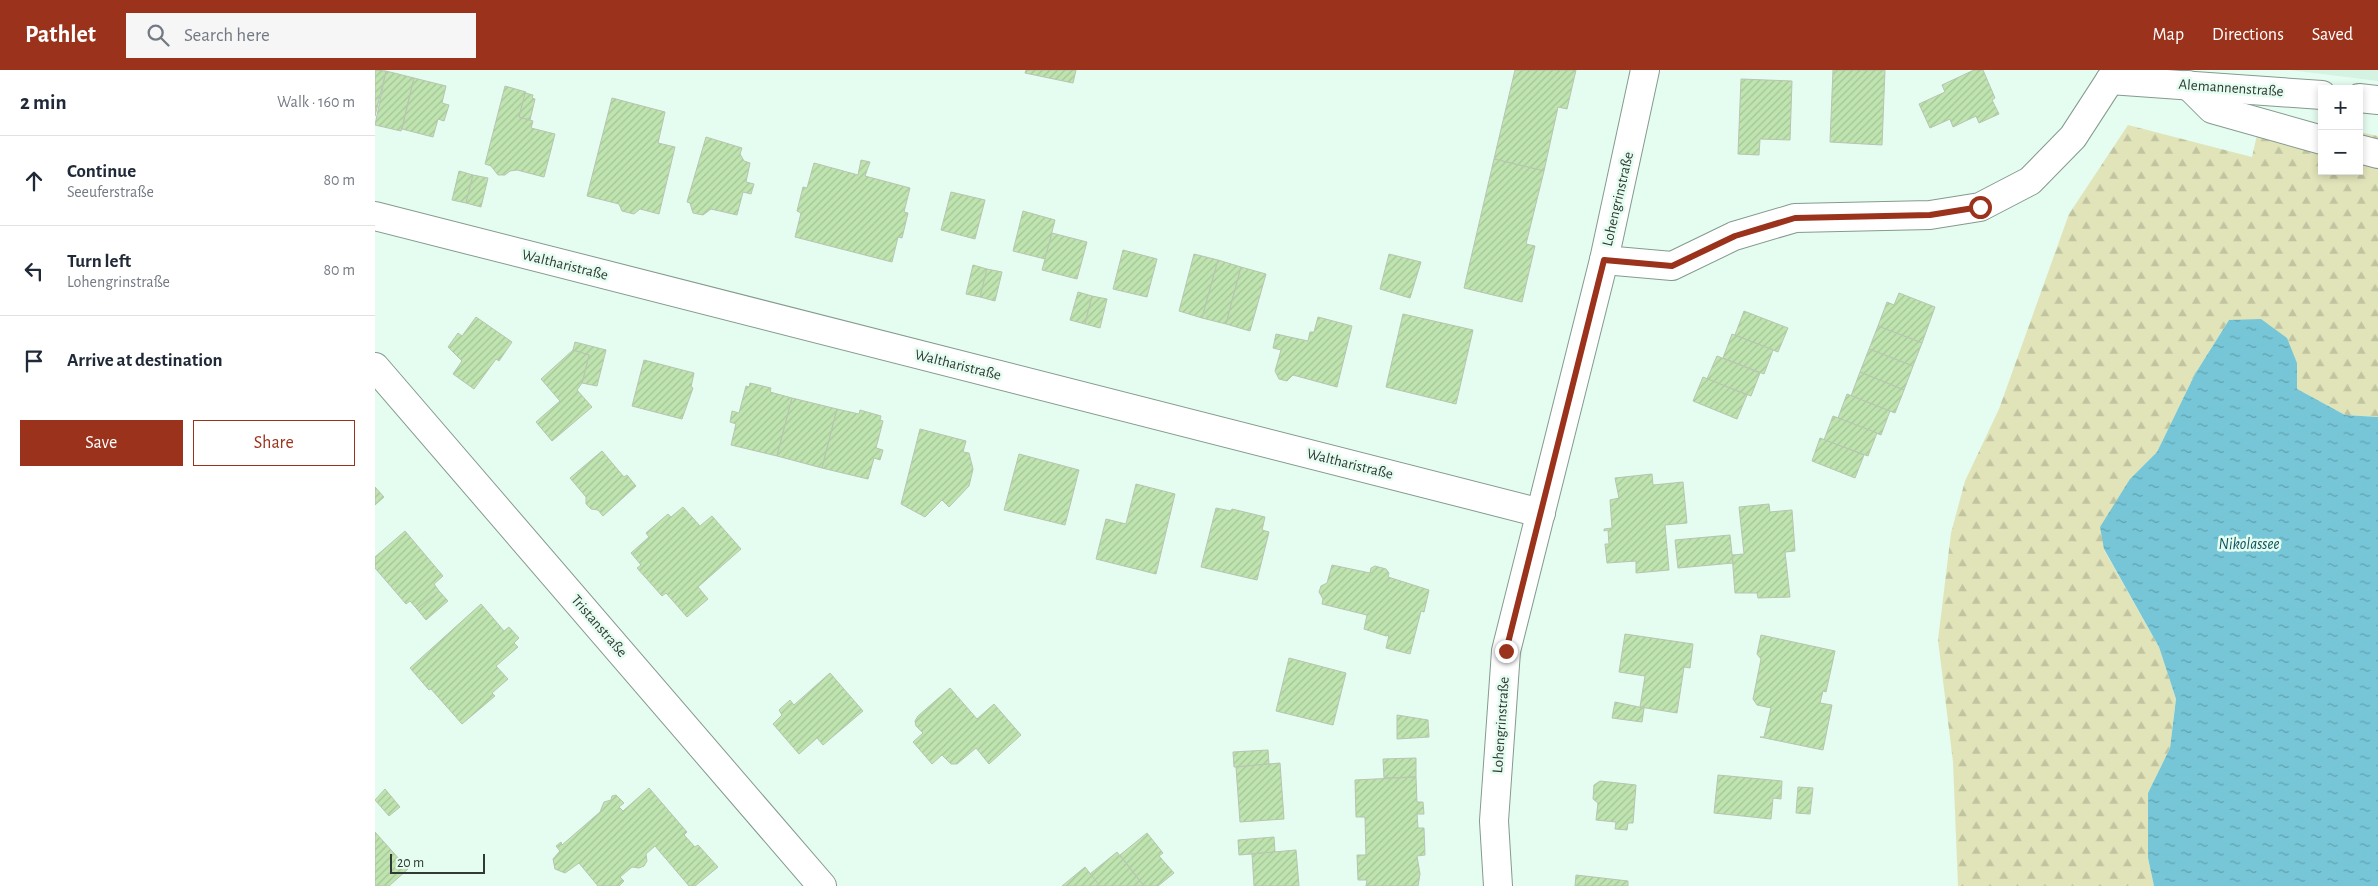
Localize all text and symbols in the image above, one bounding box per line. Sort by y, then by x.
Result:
search box [126,13,476,58]
icon: search [144,21,172,49]
text: Pathlet [25,23,96,47]
text: Search here [184,26,270,45]
text: Map [2153,26,2184,44]
text: Directions [2212,26,2284,44]
text: Saved [2312,26,2353,44]
street label: Alemannenstraße [2178,77,2284,99]
map controls [2318,85,2363,175]
button: + [2318,85,2363,130]
text: 2 min [20,92,67,113]
text: Walk · 160 m [277,94,355,110]
button: − [2318,130,2363,175]
street label: Lohengrinstraße [1600,150,1636,248]
text: Continue [67,162,136,181]
icon: ahead [20,167,48,195]
text: 80 m [324,172,355,188]
text: Seeuferstraße [67,184,154,200]
route start [1969,196,1992,219]
street label: Waltharistraße [520,247,610,283]
text: Turn left [67,252,131,271]
icon: left [20,257,48,285]
text: 80 m [324,262,355,278]
text: Lohengrinstraße [67,274,170,290]
icon: arrive [20,347,48,375]
street label: Waltharistraße [913,347,1003,383]
text: Arrive at destination [67,351,223,370]
button: Save [20,420,183,466]
button: Share [193,420,355,466]
street label: Waltharistraße [1305,446,1395,482]
water label: Nikolassee [2219,536,2280,552]
street label: Tristanstraße [568,592,630,660]
route end [1495,640,1518,663]
street label: Lohengrinstraße [1490,676,1512,774]
scale bar [390,851,485,874]
text: 20 m [397,856,424,870]

